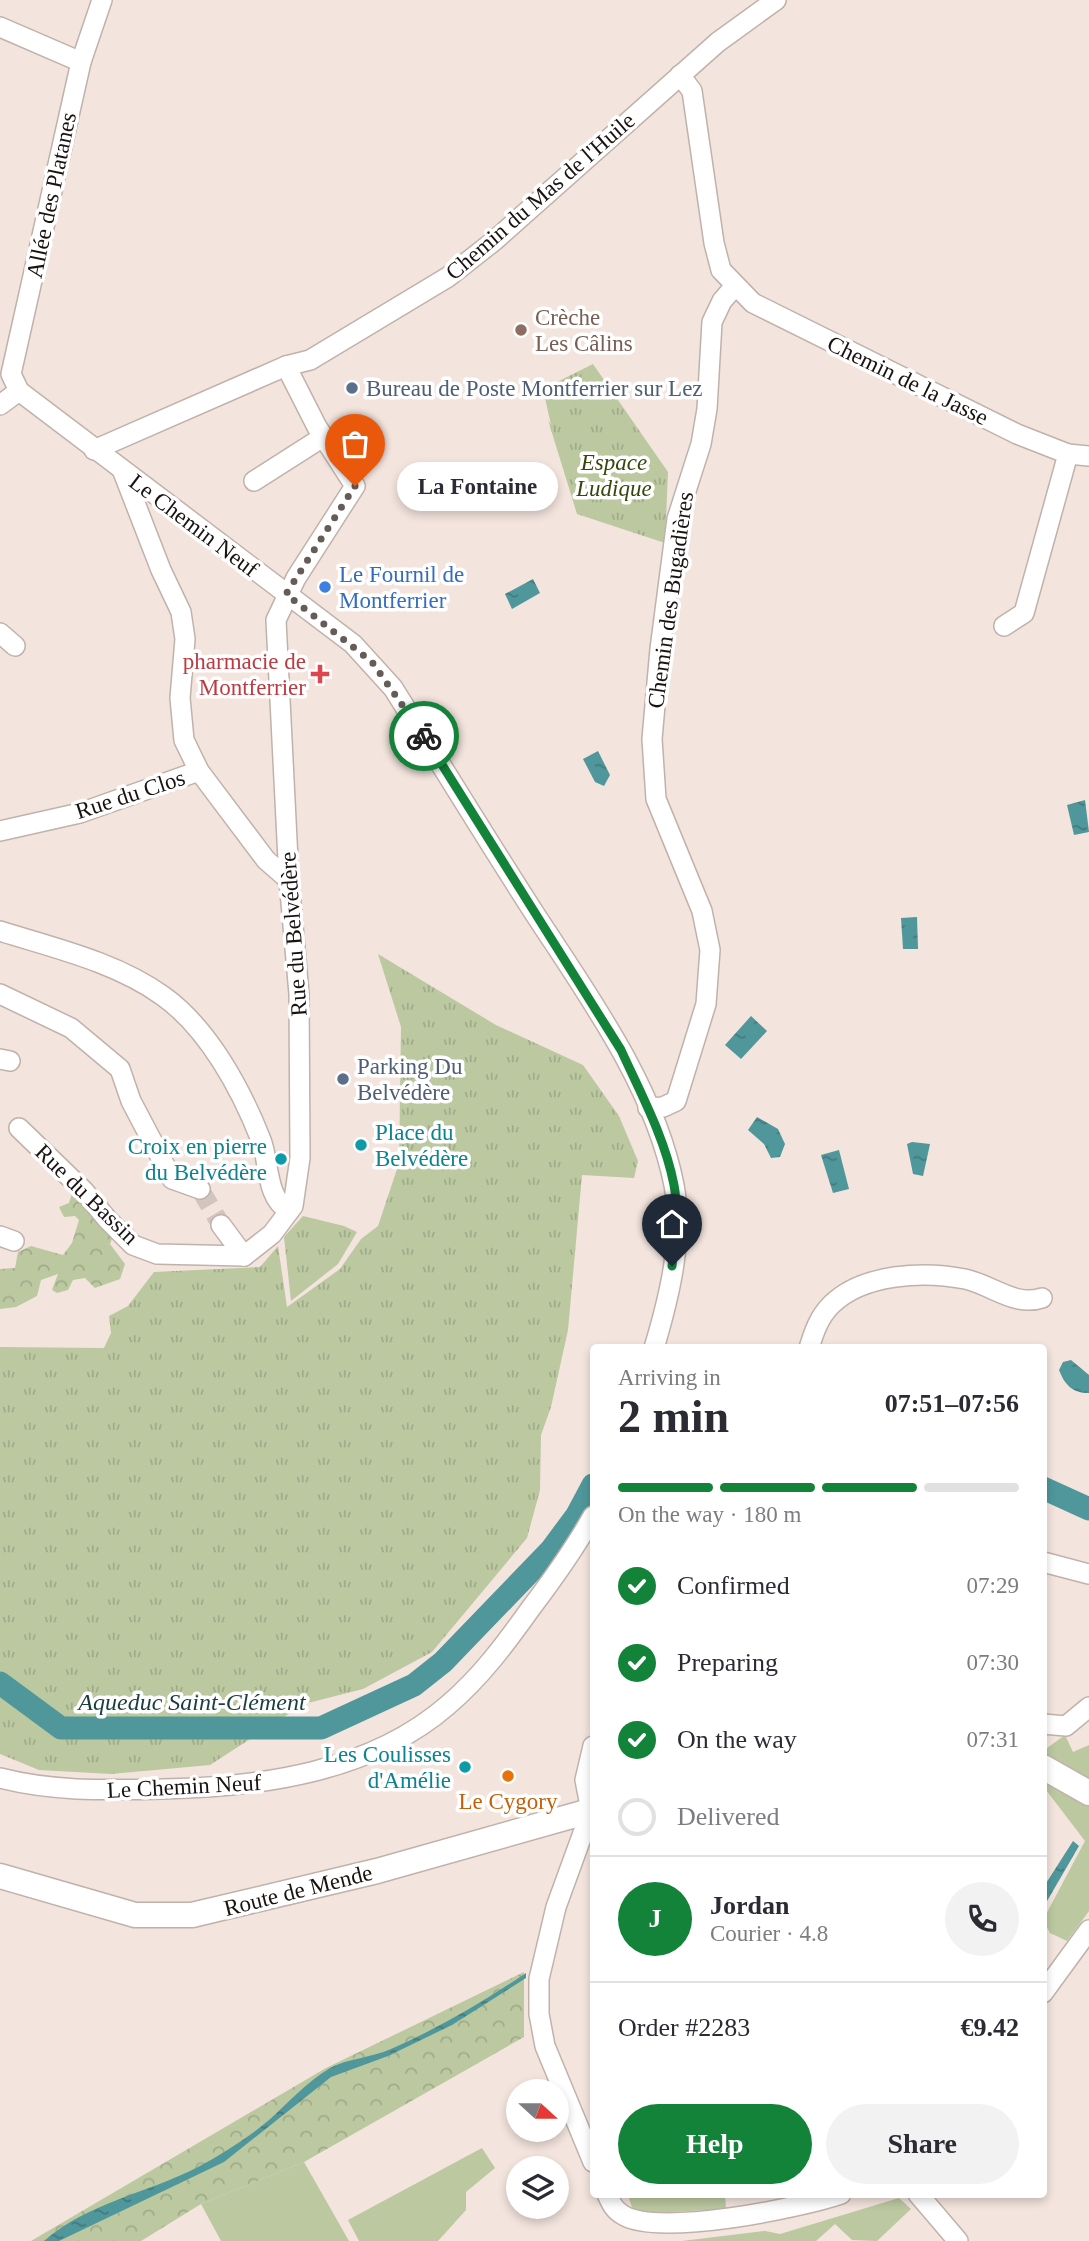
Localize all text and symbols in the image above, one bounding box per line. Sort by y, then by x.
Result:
street label: Chemin du Mas de l'Huile [441,108,640,285]
street label: Allée des Platanes [22,110,81,280]
place label: Crèche Les Câlins [535,305,633,356]
marker: Crèche Les Câlins [513,322,529,338]
street label: Chemin de la Jasse [823,331,992,430]
place label: Bureau de Poste Montferrier sur Lez [366,376,703,401]
marker: Bureau de Poste Montferrier sur Lez [344,380,360,396]
pin [325,414,385,486]
icon: bag [336,425,374,463]
park label: Espace Ludique [575,450,652,501]
callout: La Fontaine [397,462,558,510]
street label: Le Chemin Neuf [124,469,263,582]
text: La Fontaine [418,474,537,499]
street label: Chemin des Bugadières [643,490,698,710]
place label: Le Fournil de Montferrier [339,562,464,613]
marker: Le Fournil de Montferrier [317,579,333,595]
place label: pharmacie de Montferrier [183,649,306,700]
marker: pharmacie de Montferrier [312,666,328,682]
courier [389,701,459,771]
icon: bike [405,717,443,755]
street label: Rue du Clos [72,765,188,824]
street label: Rue du Belvédère [275,851,312,1017]
place label: Parking Du Belvédère [357,1054,463,1105]
marker: Parking Du Belvédère [335,1071,351,1087]
place label: Place du Belvédère [375,1120,468,1171]
place label: Croix en pierre du Belvédère [128,1134,267,1185]
marker: Place du Belvédère [353,1137,369,1153]
street label: Rue du Bassin [30,1139,143,1250]
marker: Croix en pierre du Belvédère [273,1151,289,1167]
pin [642,1194,702,1266]
icon: home [653,1205,691,1243]
text: Arriving in [618,1365,721,1390]
text: 07:51–07:56 [885,1389,1019,1418]
text: 2 min [618,1391,729,1442]
text: On the way · 180 m [618,1502,801,1527]
icon: check [618,1567,656,1605]
text: Confirmed [677,1571,790,1600]
text: 07:29 [967,1573,1019,1598]
icon: check [618,1644,656,1682]
text: Preparing [677,1648,778,1677]
text: 07:30 [967,1650,1019,1675]
water label: Aqueduc Saint-Clément [76,1689,307,1715]
icon: check [618,1721,656,1759]
text: On the way [677,1725,797,1754]
text: 07:31 [967,1727,1019,1752]
place label: Les Coulisses d'Amélie [324,1742,451,1793]
marker: Les Coulisses d'Amélie [457,1759,473,1775]
marker: Le Cygory [500,1768,516,1784]
street label: Le Chemin Neuf [106,1770,262,1803]
place label: Le Cygory [458,1789,558,1814]
text: Delivered [677,1802,780,1831]
street label: Route de Mende [221,1860,375,1921]
button: phone [945,1882,1019,1956]
text: Jordan [710,1891,789,1920]
text: J [649,1904,662,1933]
text: Courier · 4.8 [710,1921,828,1946]
text: Order #2283 [618,2013,750,2042]
text: €9.42 [961,2013,1019,2042]
north arrow [506,2079,569,2142]
map controls [506,2079,569,2219]
button: Help [618,2104,812,2184]
button: Share [826,2104,1019,2184]
button: layers [506,2156,569,2219]

